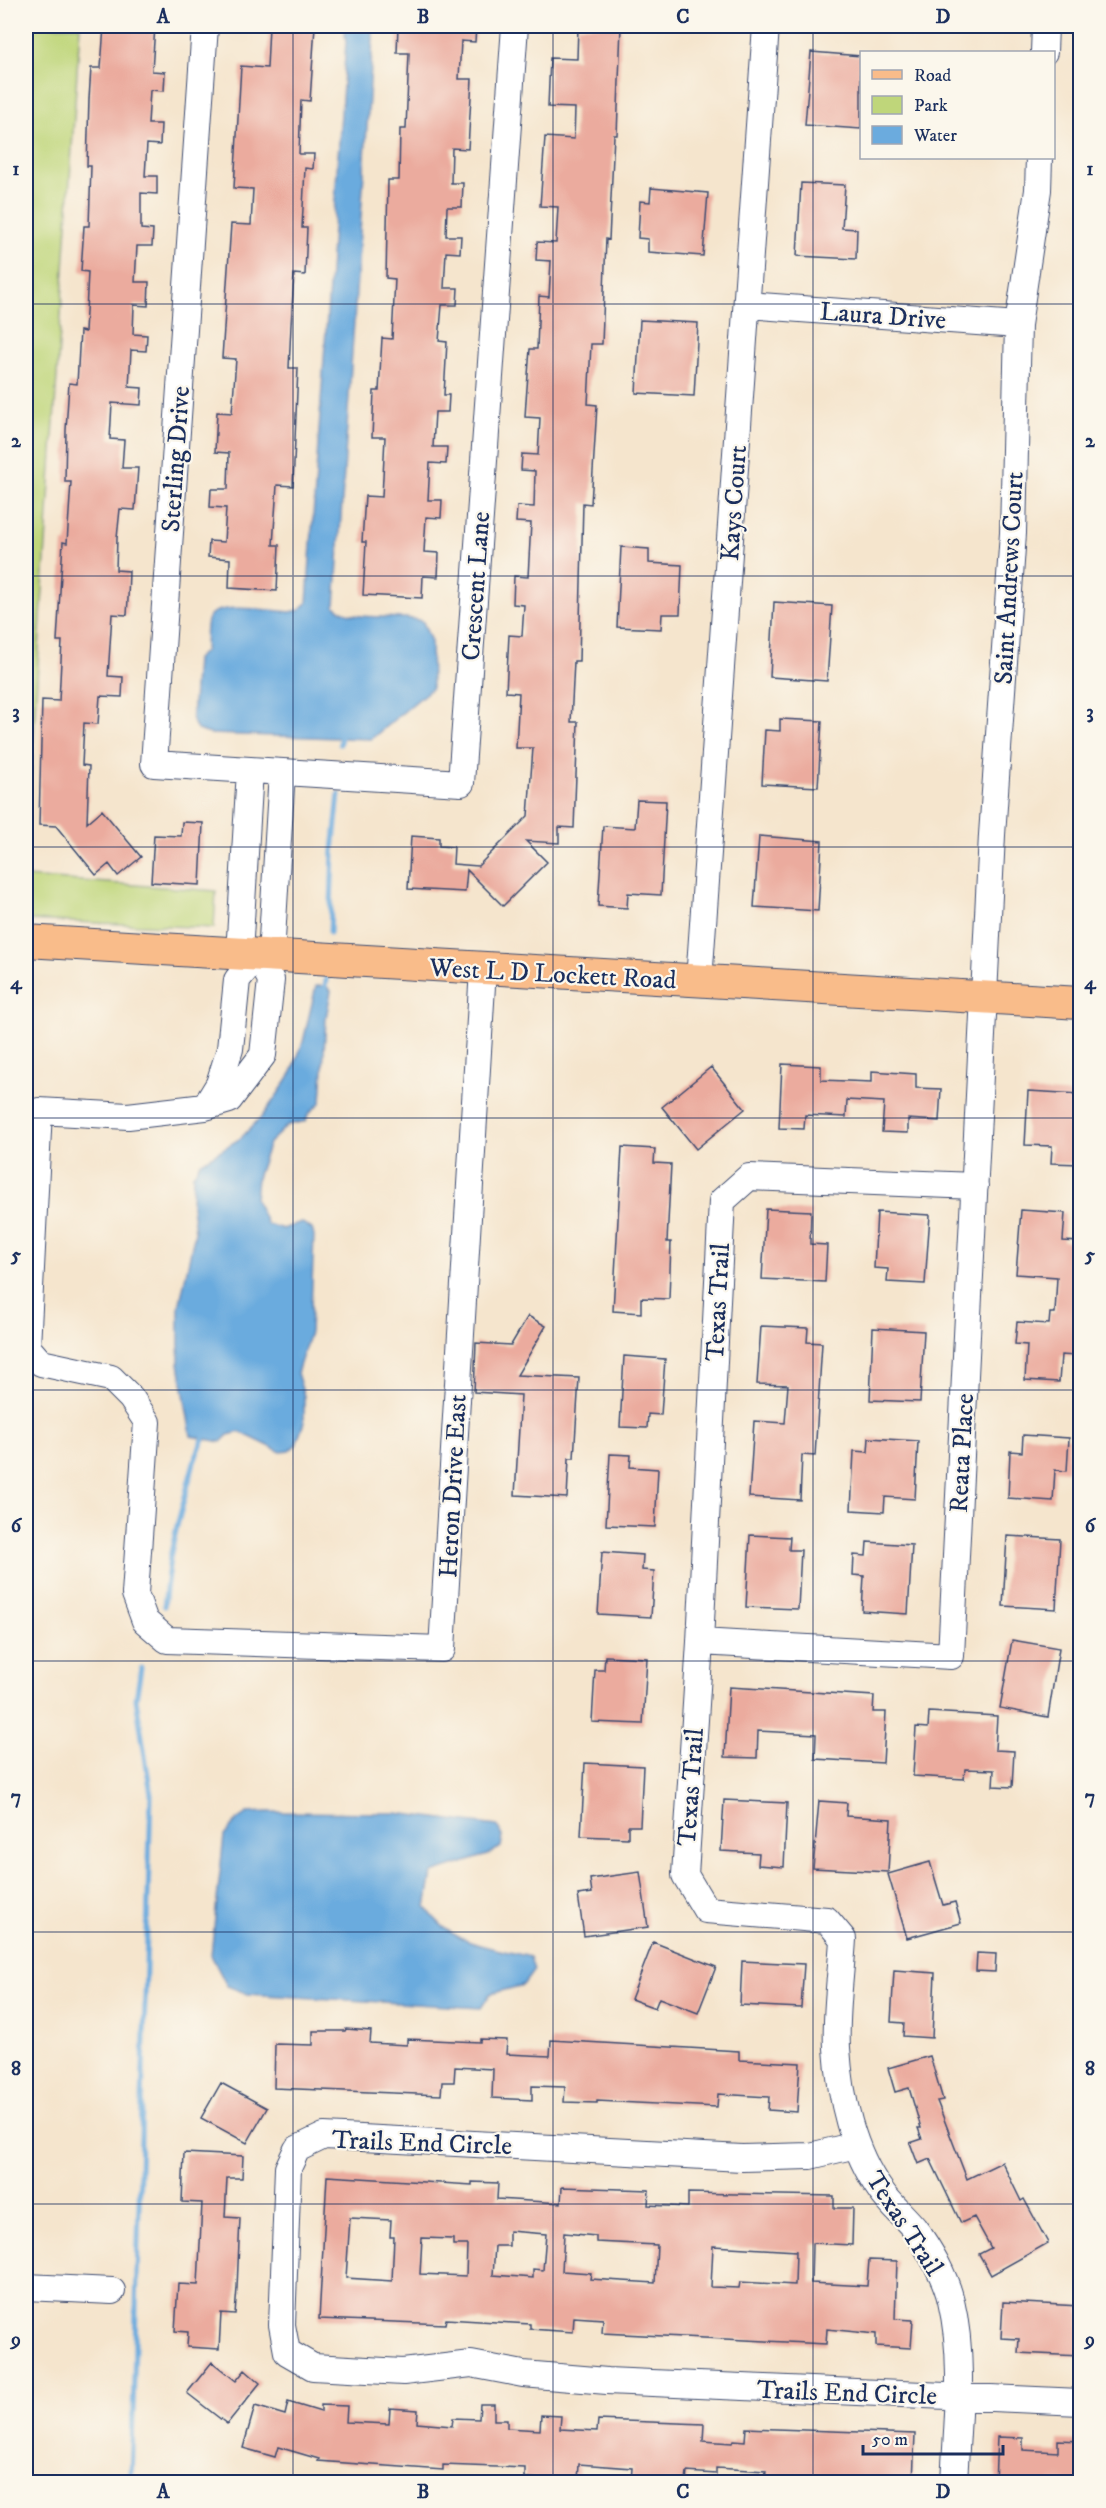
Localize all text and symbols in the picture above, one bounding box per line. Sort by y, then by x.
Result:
text: A [156,5,171,30]
text: B [417,5,429,30]
text: C [676,5,690,30]
text: D [936,5,951,30]
legend [860,51,1055,159]
text: Road [914,65,951,87]
text: Park [914,95,948,117]
text: Water [913,125,957,147]
text: 1 [12,157,20,182]
text: 1 [1086,157,1094,182]
street label: Laura Drive [819,296,947,337]
street label: Sterling Drive [155,385,198,533]
text: 2 [11,429,22,454]
text: 2 [1085,429,1096,454]
street label: Kays Court [714,444,755,562]
street label: Saint Andrews Court [987,471,1032,686]
street label: Crescent Lane [455,510,498,662]
text: 3 [12,700,20,725]
text: 3 [1086,700,1094,725]
street label: West L D Lockett Road [428,951,677,997]
text: 4 [10,971,23,996]
text: 4 [1084,971,1097,996]
street label: Texas Trail [699,1242,738,1362]
text: 5 [10,1243,21,1268]
text: 5 [1084,1243,1095,1268]
street label: Reata Place [943,1392,982,1514]
street label: Heron Drive East [432,1394,475,1579]
text: 6 [11,1514,23,1539]
text: 6 [1085,1514,1097,1539]
street label: Texas Trail [671,1727,712,1847]
text: 7 [11,1785,21,1810]
text: 7 [1085,1785,1095,1810]
text: 8 [11,2057,21,2082]
text: 8 [1085,2057,1095,2082]
street label: Trails End Circle [331,2124,513,2163]
street label: Texas Trail [858,2165,950,2283]
text: 9 [9,2328,21,2353]
text: 9 [1083,2328,1095,2353]
street label: Trails End Circle [756,2374,938,2413]
scale bar [863,2418,1002,2456]
text: 50 m [872,2429,908,2451]
text: A [156,2480,171,2505]
text: B [417,2480,429,2505]
text: C [676,2480,690,2505]
text: D [936,2480,951,2505]

